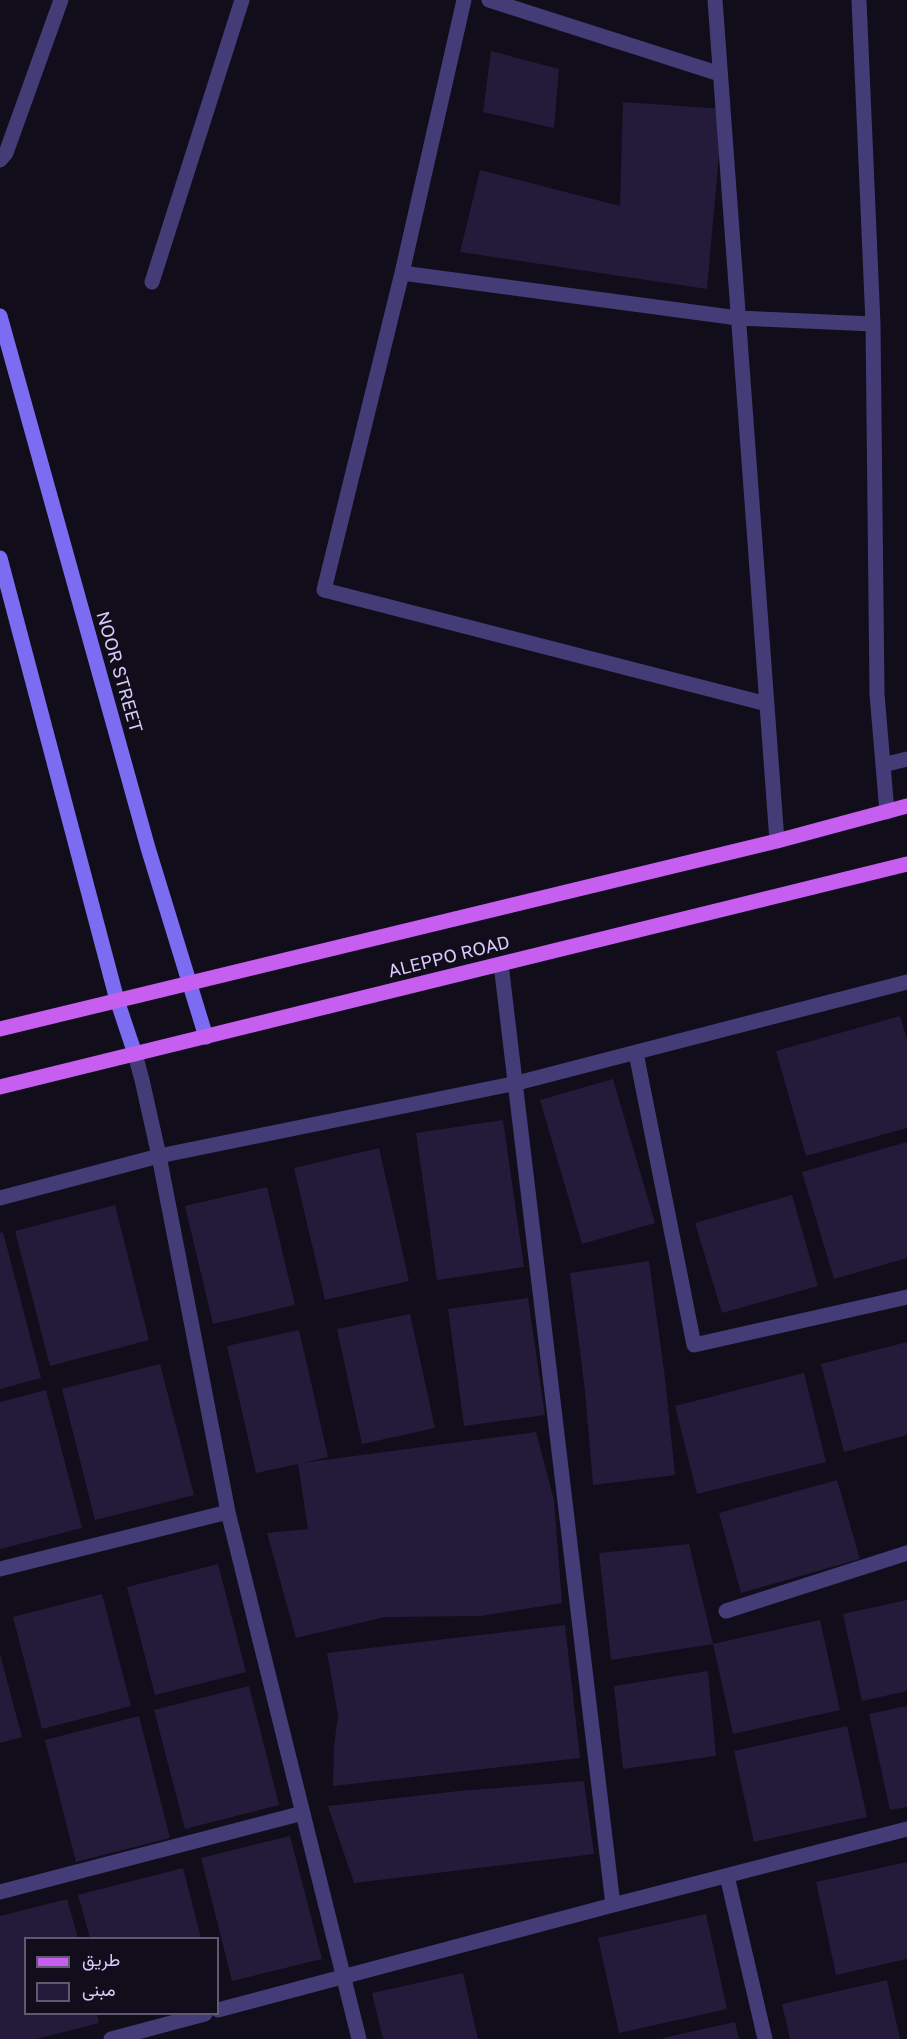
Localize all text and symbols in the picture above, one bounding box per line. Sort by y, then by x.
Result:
street label: NOOR STREET [91,609,147,735]
street label: ALEPPO ROAD [386,931,512,983]
legend [24,1937,219,2015]
text: طريق [82,1948,120,1970]
text: مبنى [82,1978,116,2000]

